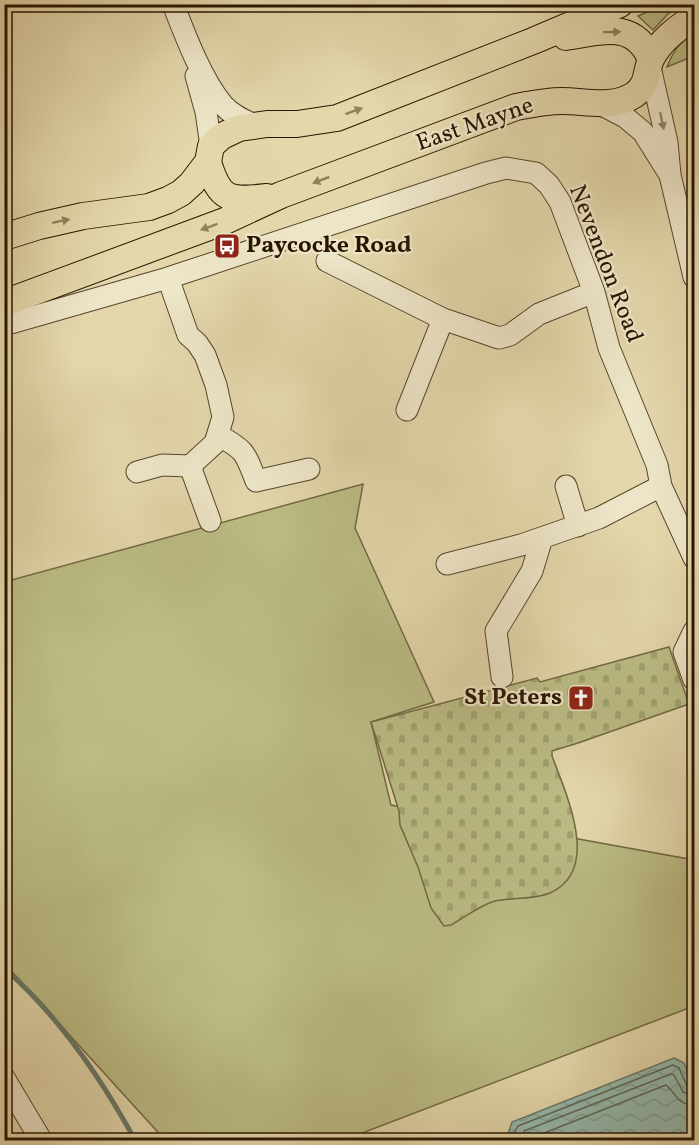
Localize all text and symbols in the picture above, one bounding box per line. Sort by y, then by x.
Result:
one-way arrow [602,27,621,37]
street label: East Mayne [412,89,538,161]
one-way arrow [345,106,363,116]
one-way arrow [658,111,667,130]
one-way arrow [311,176,329,186]
street label: Nevendon Road [559,180,651,348]
one-way arrow [52,216,71,225]
one-way arrow [199,223,217,233]
place label: Paycocke Road [246,229,412,263]
bus stop icon: Paycocke Road [212,231,242,261]
place label: St Peters [464,681,562,715]
church icon: St Peters [566,683,596,713]

